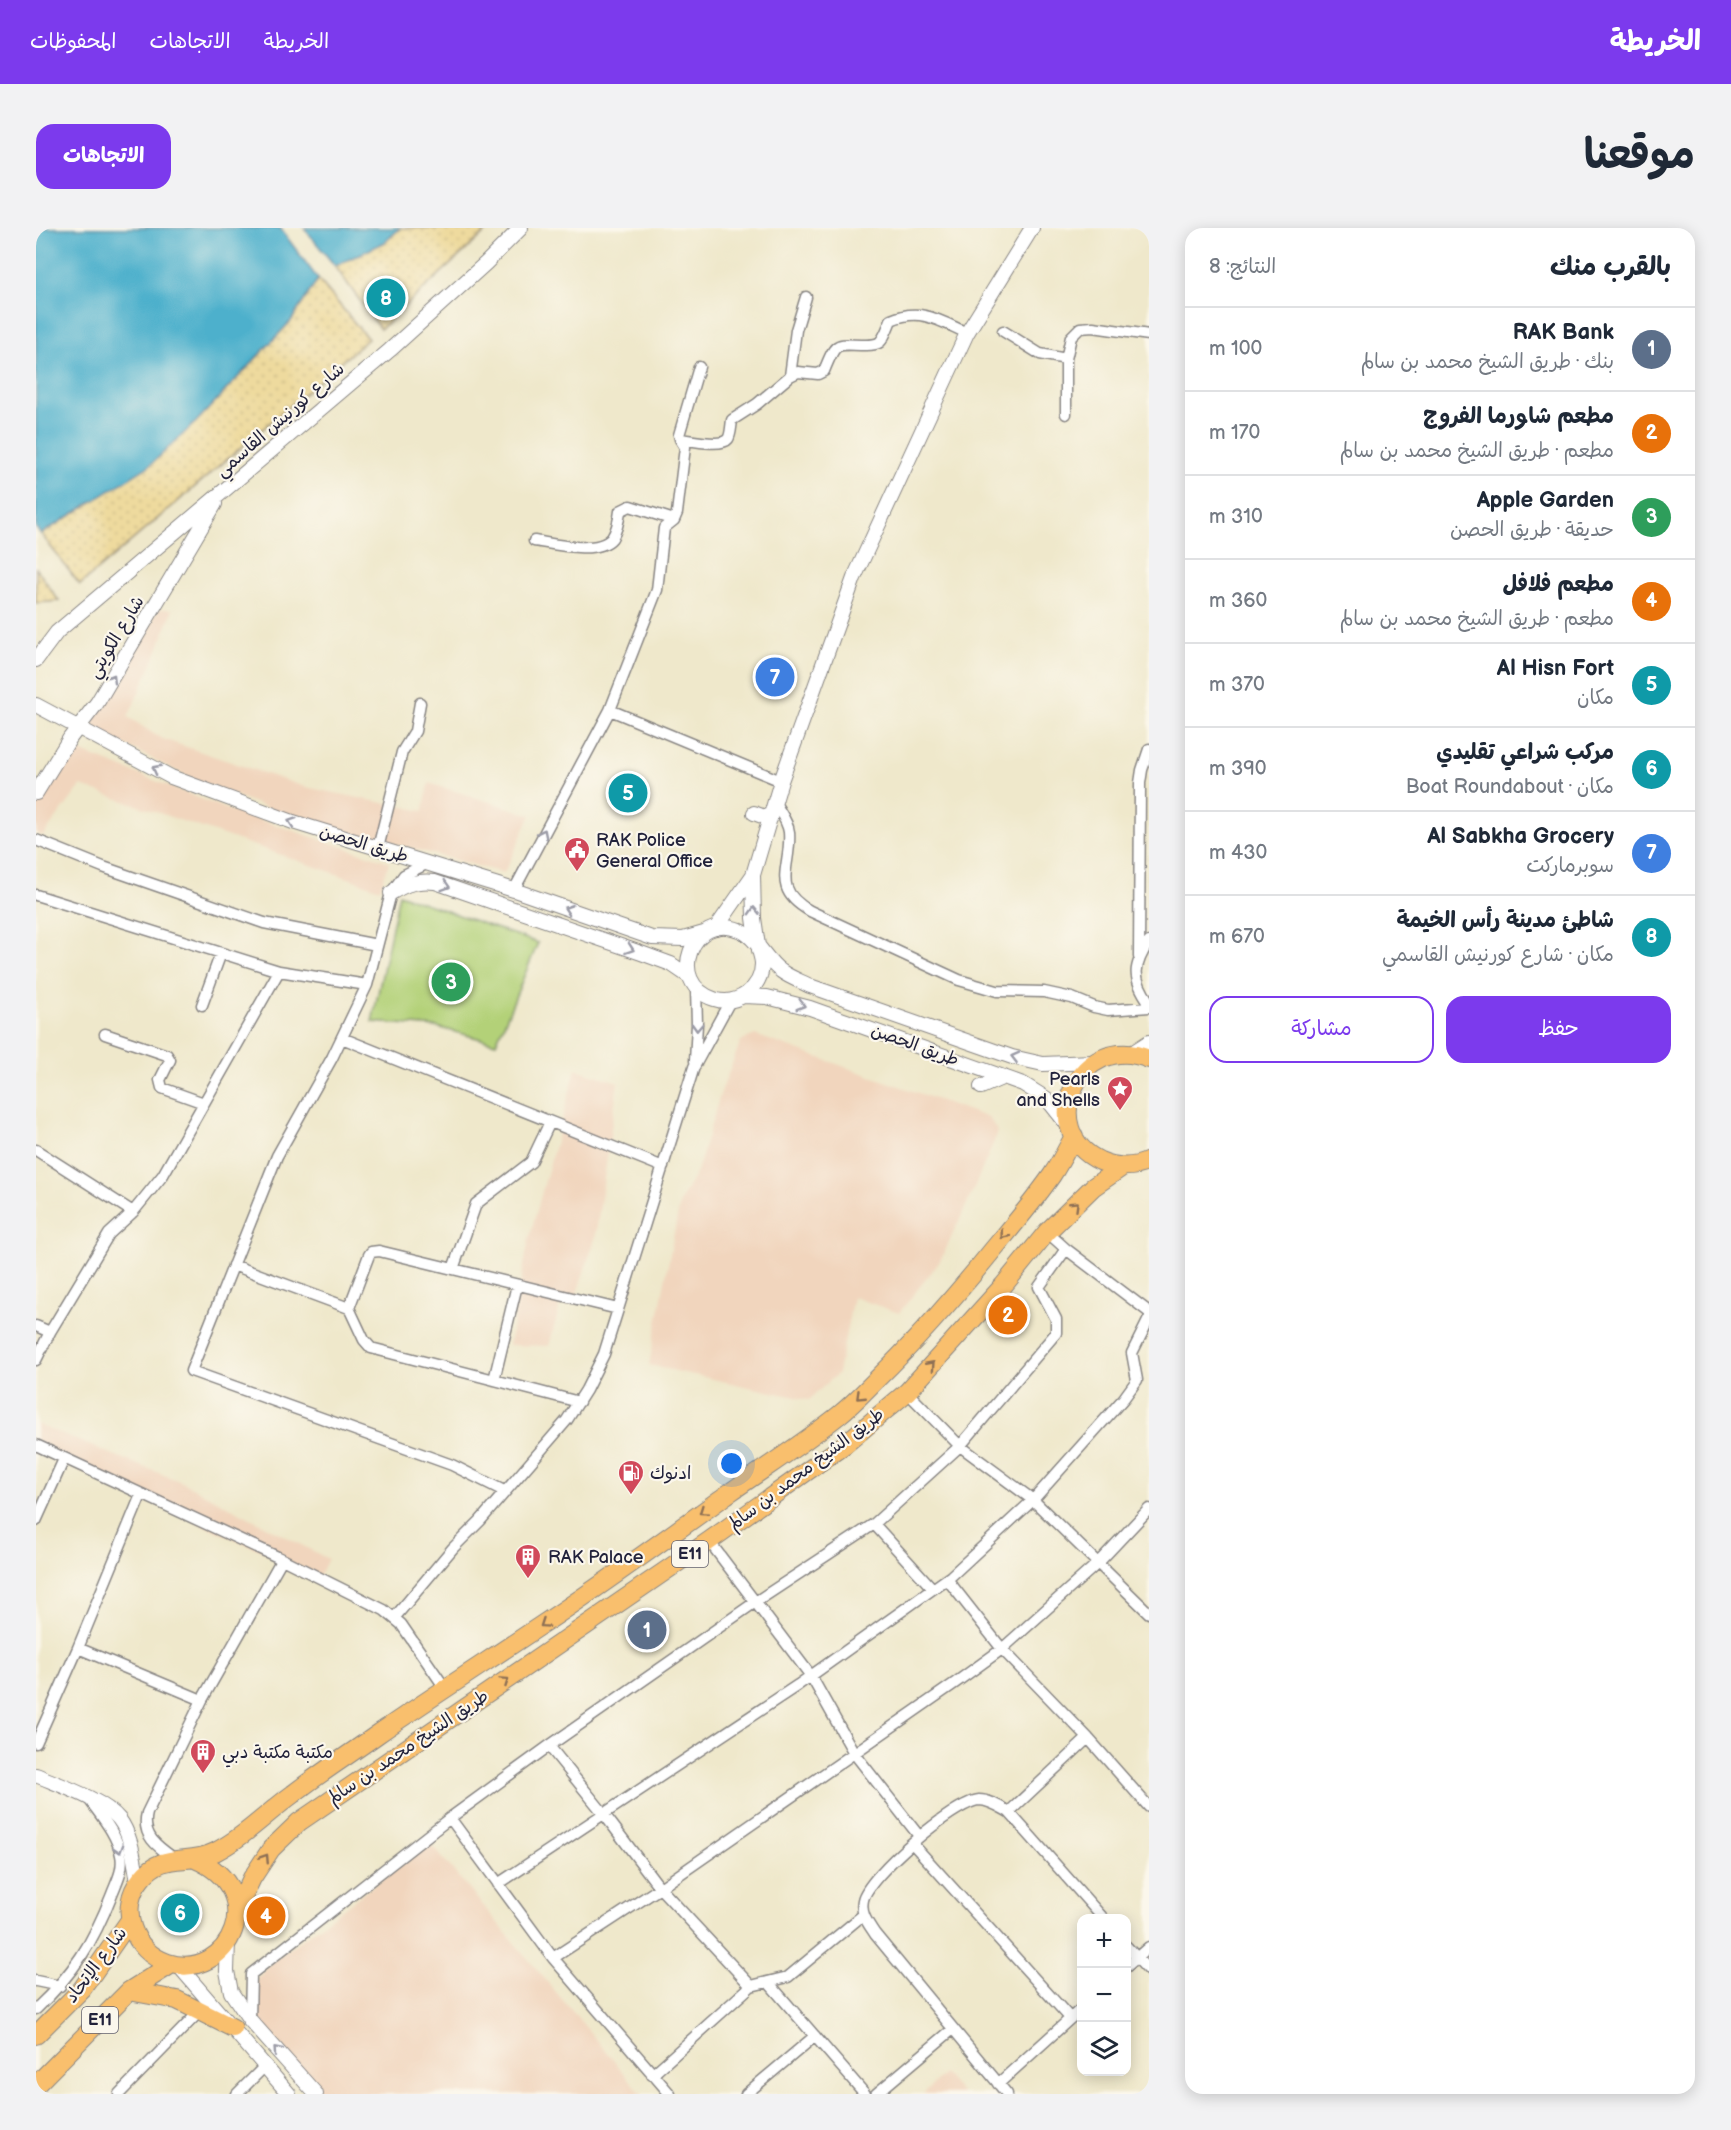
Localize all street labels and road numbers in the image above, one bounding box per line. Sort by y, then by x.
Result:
street label: شارع كورنيش القاسمي [211,358,352,485]
street label: شارع الكويتي [83,592,153,685]
street label: طريق الحصن [317,821,411,867]
street label: طريق الحصن [868,1019,962,1071]
street label: طريق الشيخ محمد بن سالم [724,1404,890,1537]
road number: E11 [672,1541,708,1567]
street label: طريق الشيخ محمد بن سالم [323,1685,494,1811]
street label: شارع الإتحاد [61,1923,132,2008]
road number: E11 [82,2007,118,2033]

